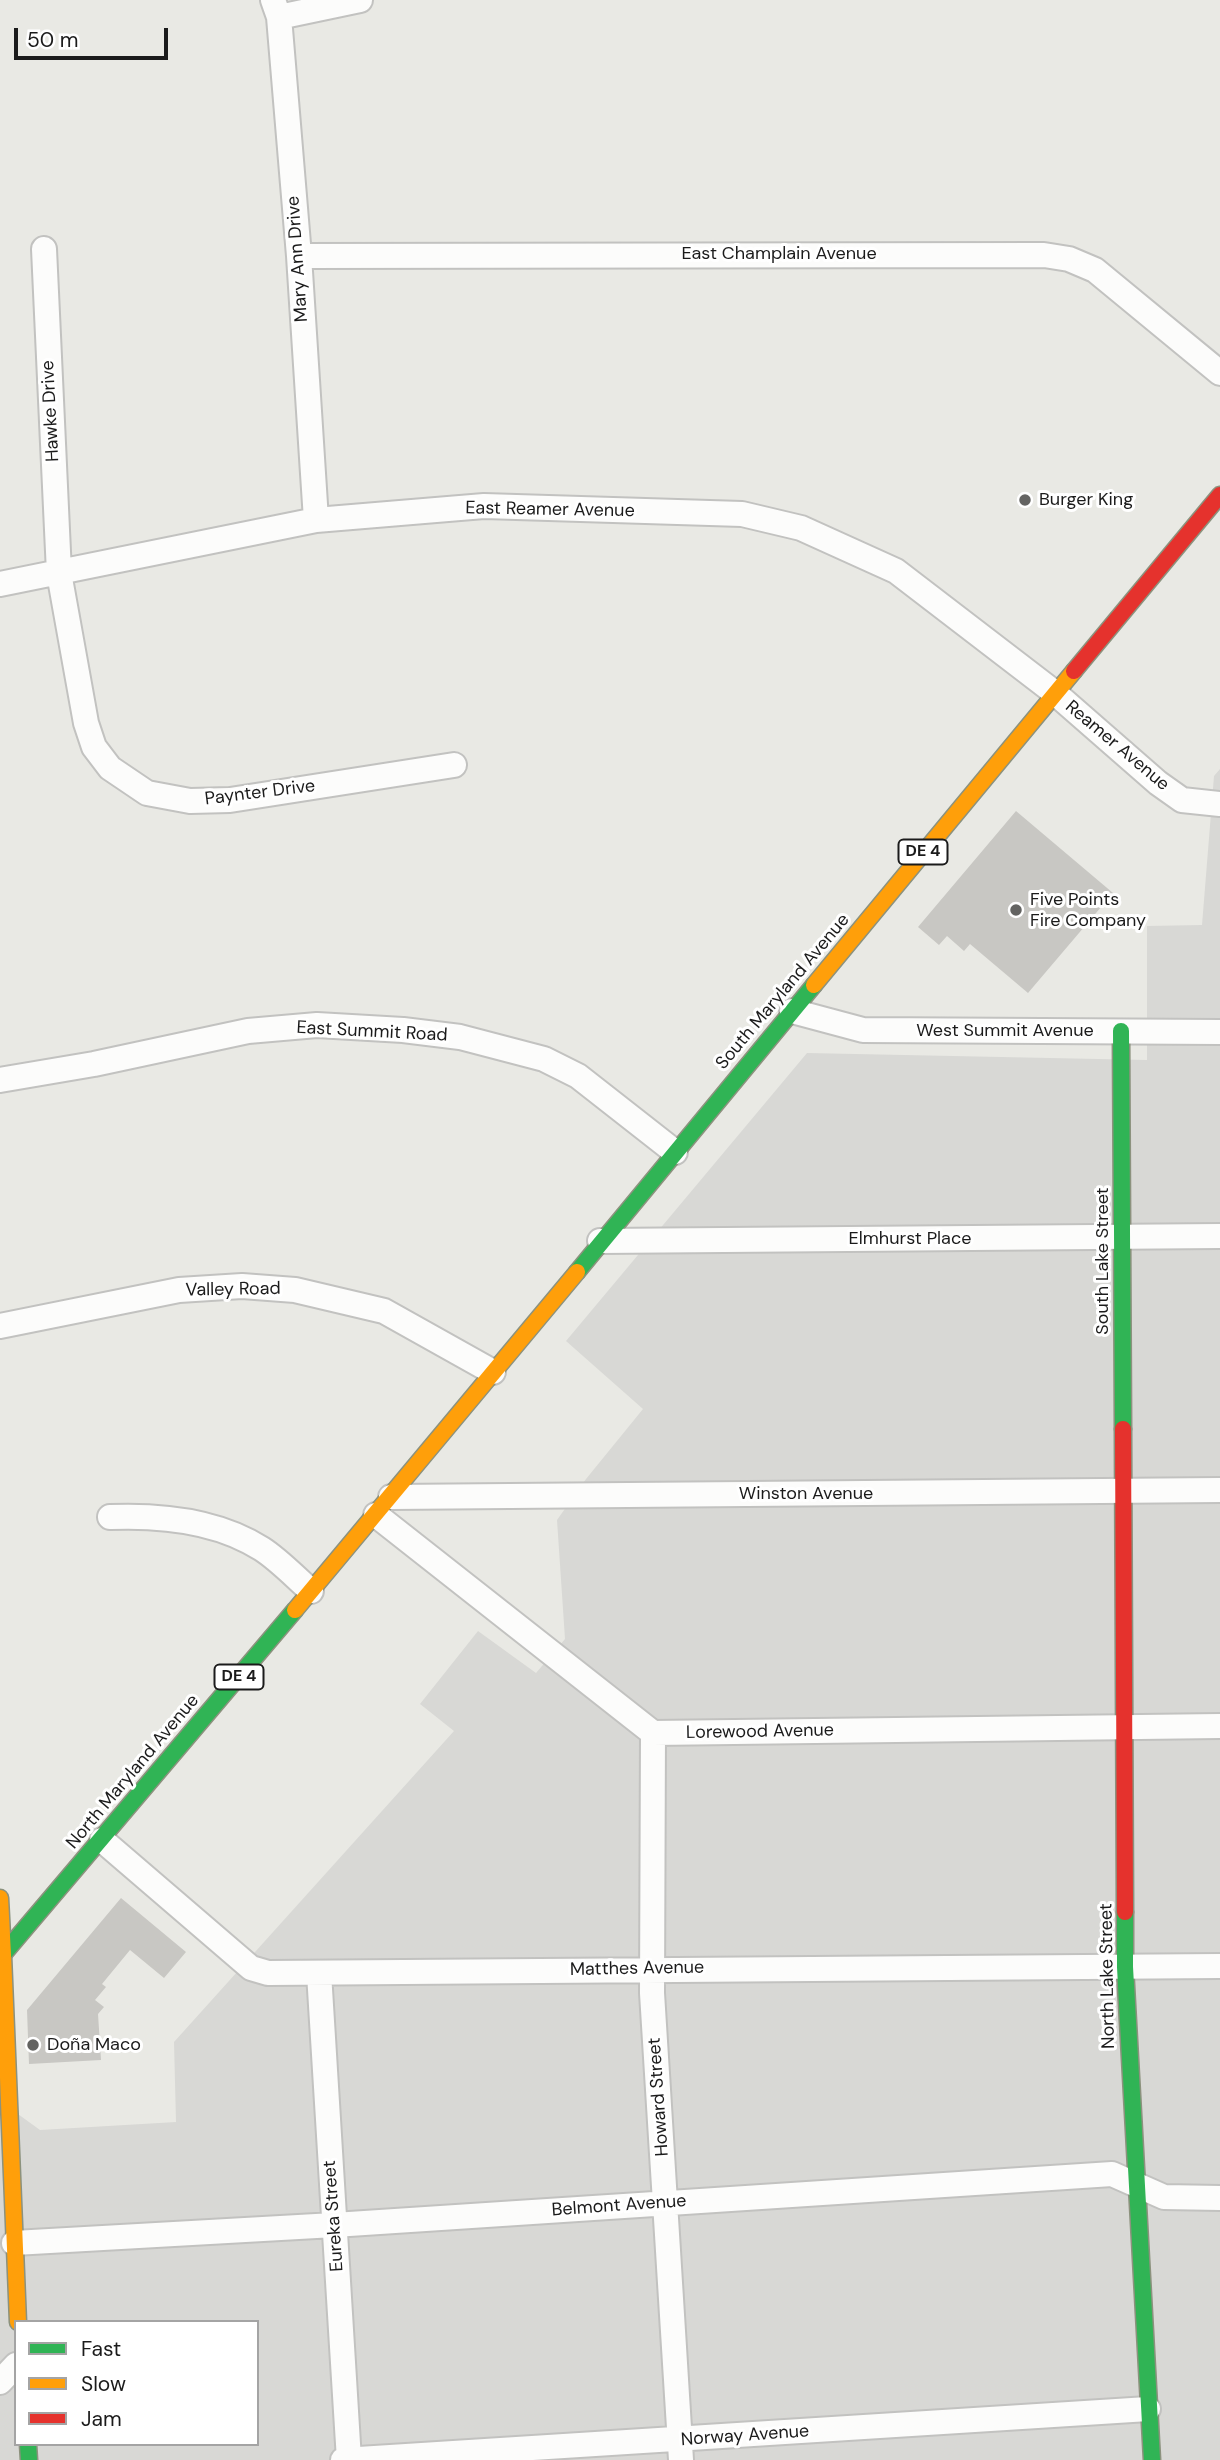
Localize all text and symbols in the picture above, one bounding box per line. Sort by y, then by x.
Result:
scale bar [18,14,172,58]
text: 50 m [27,26,78,54]
street label: Mary Ann Drive [283,195,313,323]
street label: East Champlain Avenue [681,243,877,265]
street label: Hawke Drive [38,360,64,462]
place label: Burger King [1039,489,1133,511]
marker: Burger King [1017,492,1033,508]
street label: East Reamer Avenue [465,498,635,522]
street label: Reamer Avenue [1061,696,1173,796]
street label: Paynter Drive [204,776,316,810]
road number: DE 4 [898,839,948,864]
place label: Five Points Fire Company [1030,889,1146,932]
marker: Five Points Fire Company [1008,902,1024,918]
street label: South Maryland Avenue [712,910,854,1074]
street label: East Summit Road [296,1017,448,1047]
street label: West Summit Avenue [916,1020,1094,1042]
street label: South Lake Street [1092,1187,1114,1335]
street label: Elmhurst Place [849,1228,971,1250]
street label: Valley Road [185,1278,281,1302]
street label: Winston Avenue [739,1483,873,1505]
road number: DE 4 [215,1665,264,1690]
street label: North Maryland Avenue [62,1690,204,1854]
street label: Lorewood Avenue [686,1720,834,1744]
street label: North Lake Street [1096,1903,1120,2049]
street label: Matthes Avenue [570,1957,704,1981]
place label: Doña Maco [47,2034,141,2056]
marker: Doña Maco [25,2037,41,2053]
street label: Howard Street [644,2037,674,2157]
street label: Eureka Street [319,2160,349,2272]
street label: Belmont Avenue [551,2191,687,2221]
legend [14,2320,259,2446]
text: Fast [81,2335,121,2363]
text: Slow [81,2370,126,2398]
text: Jam [81,2405,122,2433]
street label: Norway Avenue [680,2421,810,2451]

